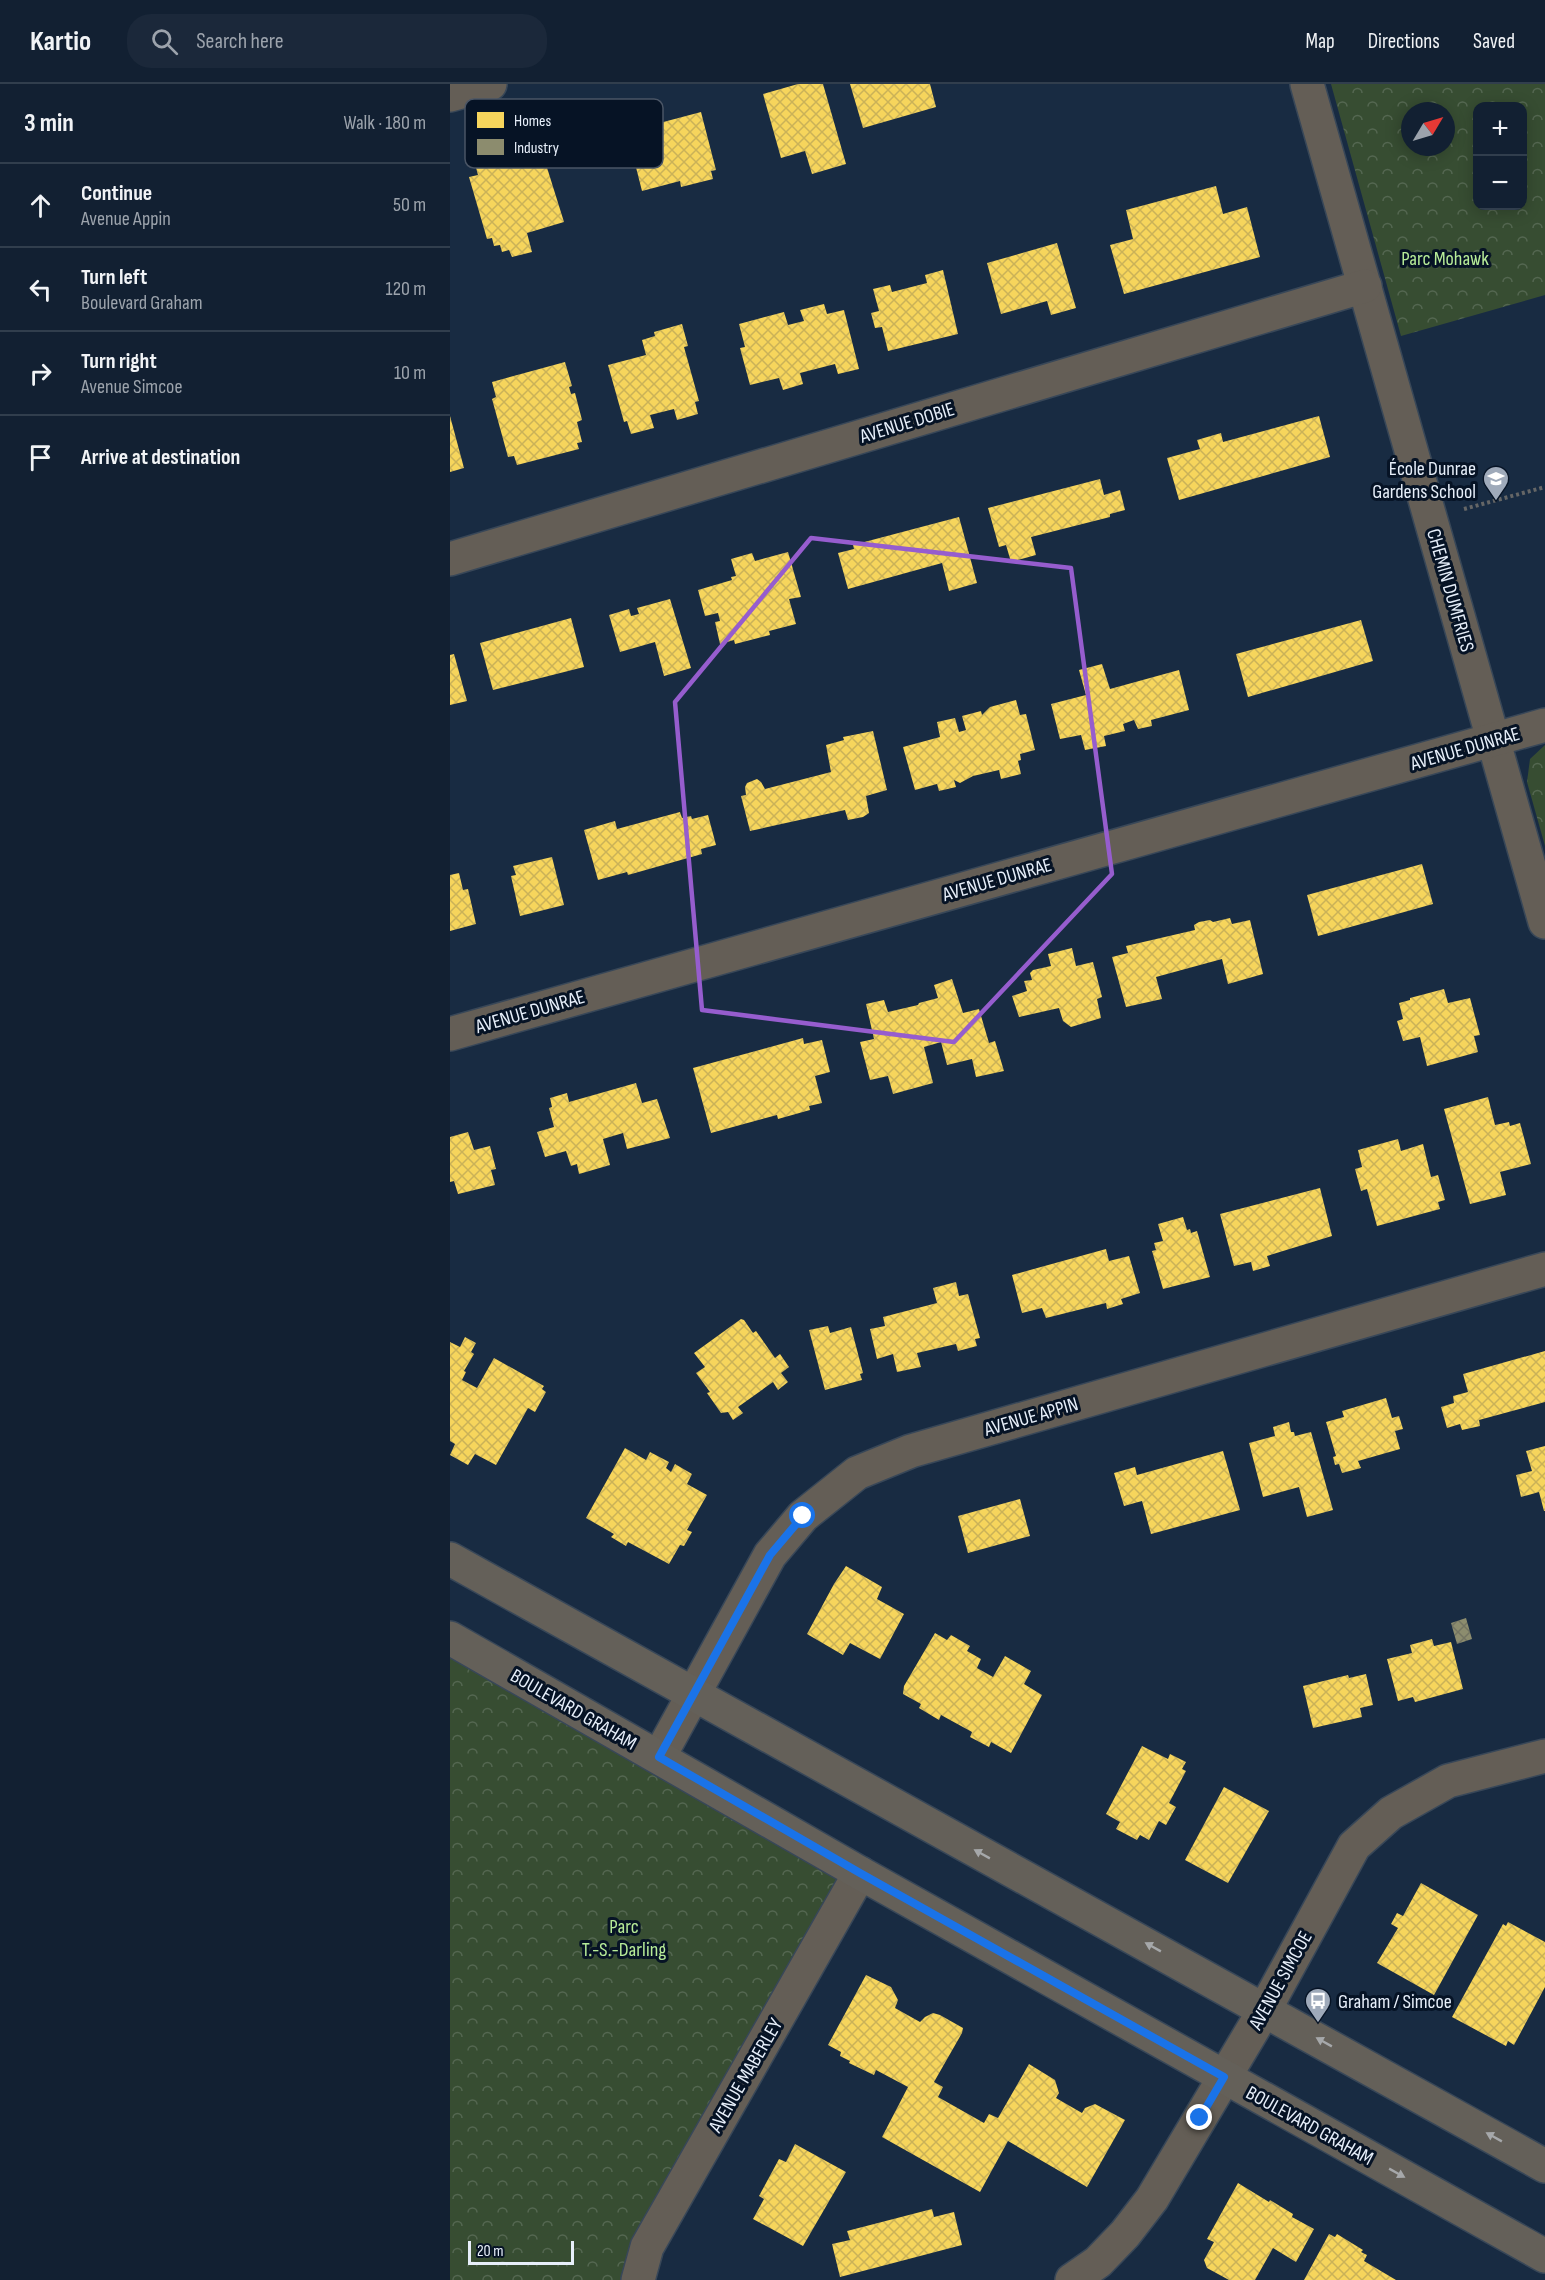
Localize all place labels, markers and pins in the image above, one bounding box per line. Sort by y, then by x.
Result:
place label: École Dunrae Gardens School [1372,457,1476,504]
school or university icon: École Dunrae Gardens School [1481,464,1511,502]
bus stop icon: Graham / Simcoe [1303,1986,1333,2024]
place label: Graham / Simcoe [1338,1990,1452,2014]

